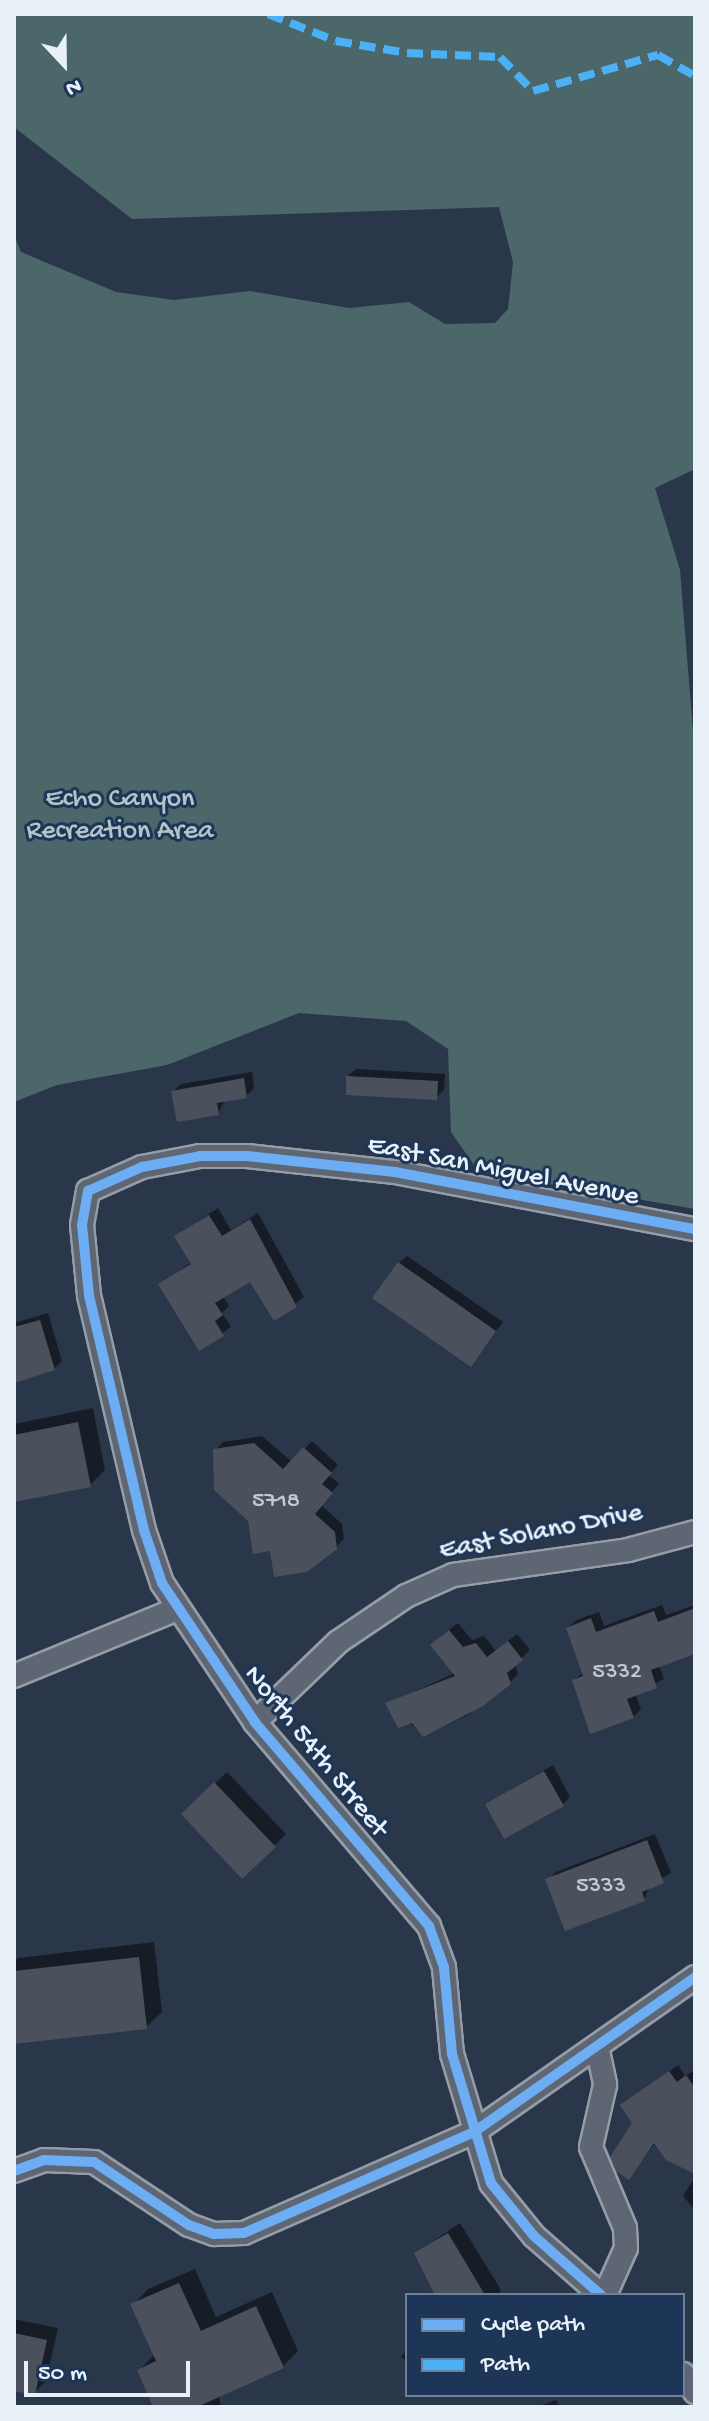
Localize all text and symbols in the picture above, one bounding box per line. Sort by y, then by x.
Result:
north arrow [24,24,104,104]
text: N [61,72,85,101]
park label: Echo Canyon Recreation Area [27,783,213,849]
street label: East San Miguel Avenue [364,1129,642,1215]
house number: 5718 [252,1488,300,1516]
street label: East Solano Drive [437,1497,645,1569]
street label: North 54th Street [235,1659,395,1845]
house number: 5332 [592,1659,642,1687]
house number: 5333 [576,1873,626,1901]
legend [405,2293,685,2397]
text: Cycle path [481,2311,585,2340]
scale bar [28,2345,194,2395]
text: Path [481,2351,530,2380]
text: 50 m [38,2360,87,2389]

